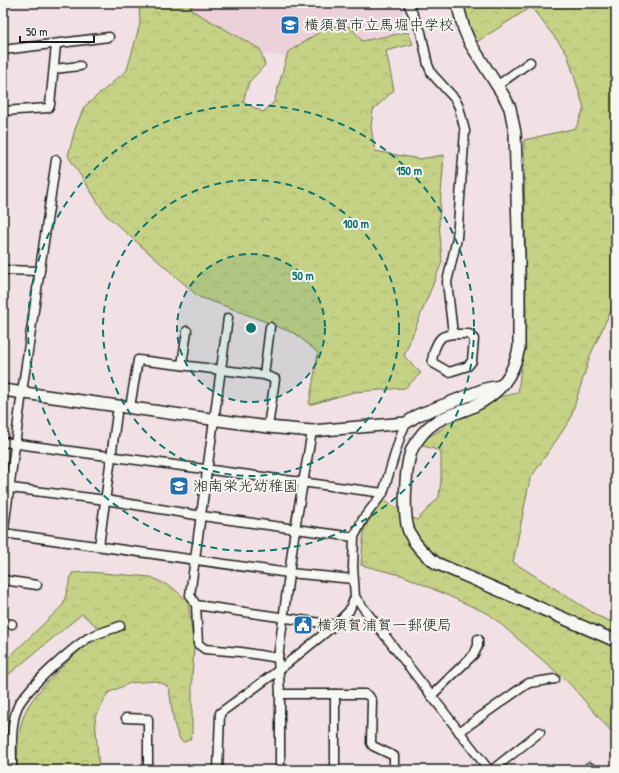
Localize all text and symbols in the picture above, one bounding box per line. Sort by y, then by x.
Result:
school or university icon: 横須賀市立馬堀中学校 [279,14,301,36]
place label: 横須賀市立馬堀中学校 [304,14,454,35]
scale bar [20,18,94,44]
text: 50 m [26,23,47,40]
text: 150 m [396,162,422,179]
text: 100 m [343,215,369,232]
text: 50 m [292,267,314,284]
centre of rings [244,321,258,335]
school or university icon: 湘南栄光幼稚園 [168,475,190,497]
place label: 湘南栄光幼稚園 [193,475,298,496]
public building icon: 横須賀浦賀一郵便局 [292,614,314,636]
place label: 横須賀浦賀一郵便局 [317,614,452,635]

